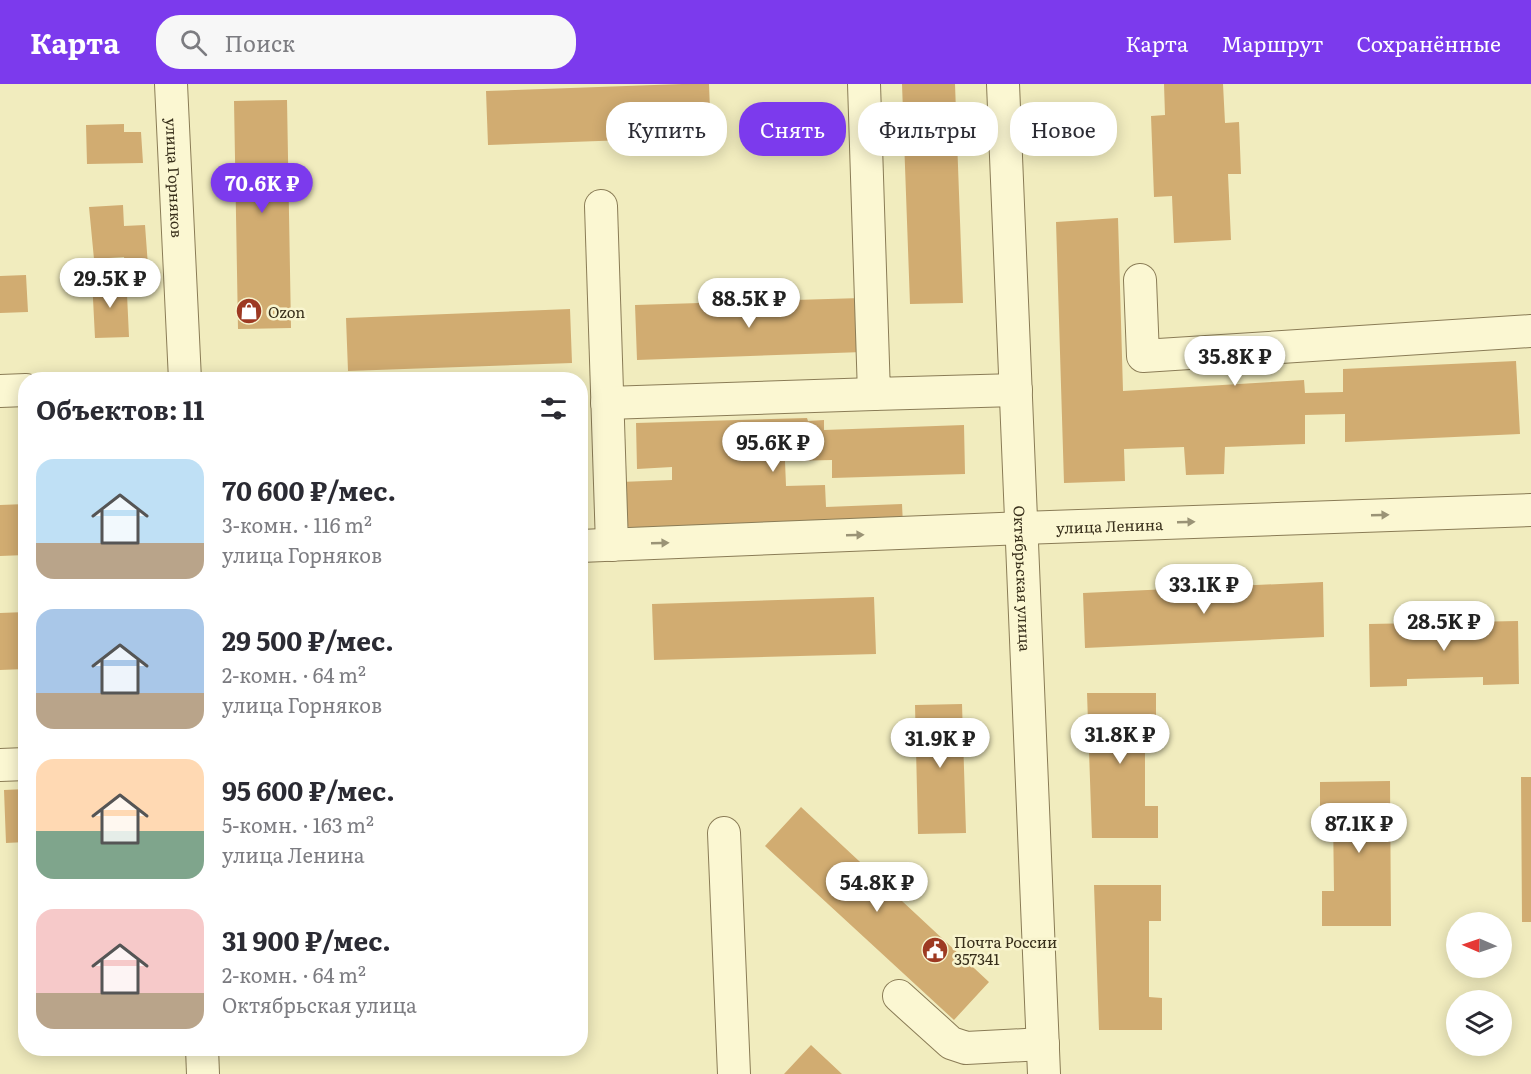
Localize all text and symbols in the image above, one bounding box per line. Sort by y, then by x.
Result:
search box [156,15,576,69]
text: Карта [30,21,120,63]
icon: search [177,26,210,59]
text: Поиск [225,26,295,59]
text: Карта [1125,27,1188,58]
text: Маршрут [1221,27,1323,58]
text: Сохранённые [1356,27,1501,58]
chip: Купить [606,102,727,156]
chip: Снять [739,102,846,156]
chip: Фильтры [858,102,998,156]
chip: Новое [1010,102,1117,156]
street label: улица Горняков [161,117,190,238]
pin: 70.6K ₽ [207,163,317,214]
text: 70.6K ₽ [225,167,299,197]
pin: 29.5K ₽ [55,258,165,309]
text: 29.5K ₽ [74,262,146,292]
pin: 88.5K ₽ [694,278,804,329]
text: 88.5K ₽ [712,282,786,312]
shop icon: Ozon [234,296,264,326]
place label: Ozon [268,300,305,323]
pin: 35.8K ₽ [1180,336,1290,387]
text: 35.8K ₽ [1198,340,1272,370]
text: Объектов: 11 [36,389,204,428]
icon: filters [537,392,570,425]
pin: 95.6K ₽ [718,422,828,473]
text: 95.6K ₽ [736,426,810,456]
text: 70 600 ₽/мес. [222,470,396,509]
icon: home [84,483,156,555]
street label: Октябрьская улица [1009,505,1038,653]
text: 3-комн. · 116 m² [222,509,372,539]
street label: улица Ленина [1056,511,1164,538]
one-way arrow [1371,511,1390,520]
one-way arrow [1176,518,1195,527]
one-way arrow [845,530,864,540]
one-way arrow [650,538,669,548]
text: улица Горняков [222,539,382,569]
pin: 33.1K ₽ [1149,564,1259,615]
text: 33.1K ₽ [1169,568,1239,598]
pin: 28.5K ₽ [1389,601,1499,652]
text: 28.5K ₽ [1407,605,1481,635]
text: 29 500 ₽/мес. [222,620,394,659]
icon: home [84,633,156,705]
text: 2-комн. · 64 m² [222,659,366,689]
text: улица Горняков [222,689,382,719]
pin: 31.8K ₽ [1065,714,1175,765]
pin: 31.9K ₽ [885,718,995,769]
text: 31.8K ₽ [1085,718,1155,748]
text: 31.9K ₽ [905,722,975,752]
text: 95 600 ₽/мес. [222,770,395,809]
icon: home [84,783,156,855]
pin: 87.1K ₽ [1304,803,1414,854]
text: 87.1K ₽ [1325,807,1393,837]
text: 5-комн. · 163 m² [222,809,374,839]
text: улица Ленина [222,839,365,869]
pin: 54.8K ₽ [822,862,932,913]
text: 54.8K ₽ [840,866,914,896]
north arrow [1446,912,1512,978]
map controls [1446,912,1512,1056]
text: 31 900 ₽/мес. [222,920,391,959]
place label: Почта России 357341 [954,930,1057,970]
icon: home [84,933,156,1005]
public building icon: Почта России 357341 [920,935,950,965]
text: 2-комн. · 64 m² [222,959,366,989]
text: Октябрьская улица [222,989,417,1019]
button: layers [1446,990,1512,1056]

